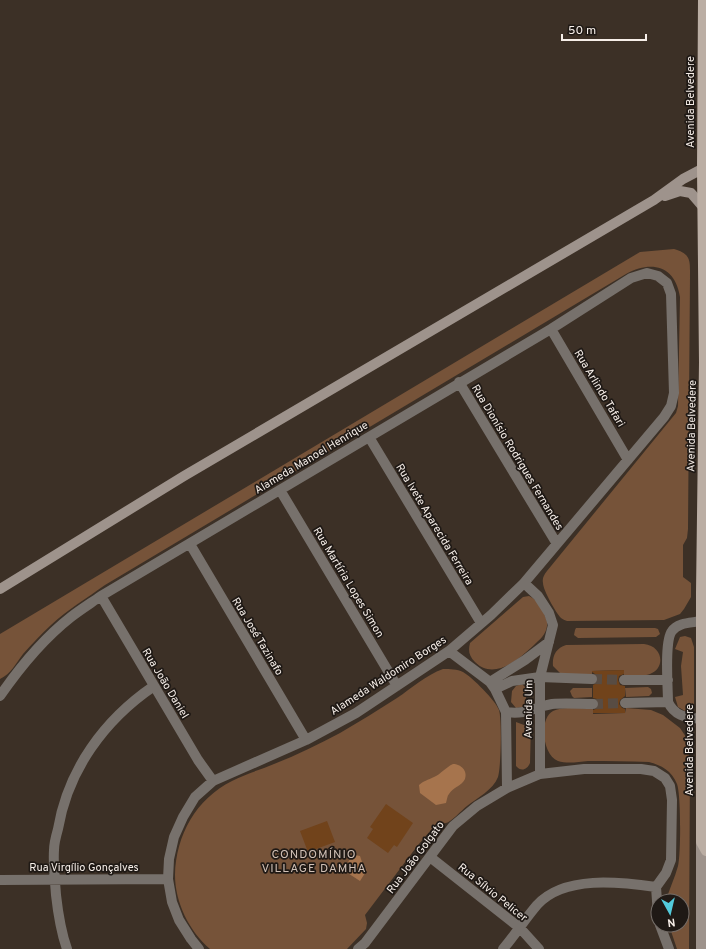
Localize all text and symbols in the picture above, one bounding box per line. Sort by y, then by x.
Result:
scale bar [562,16,646,42]
text: 50 m [568,23,596,39]
street label: Avenida Belvedere [684,56,698,148]
street label: Rua Arlindo Tafari [571,347,628,430]
street label: Avenida Belvedere [684,380,700,472]
street label: Rua Dionísio Rodrigues Fernandes [468,382,566,533]
street label: Alameda Manoel Henrique [252,418,371,497]
street label: Rua Ivete Aparecida Ferreira [392,461,476,588]
street label: Rua Martíria Lopes Simon [310,525,387,640]
street label: Rua José Tazinafo [228,595,286,678]
street label: Alameda Waldomiro Borges [328,633,449,719]
street label: Rua João Daniel [139,646,192,721]
street label: Avenida Um [521,679,537,739]
street label: Avenida Belvedere [683,704,697,796]
street label: Rua João Golgato [384,819,448,897]
district label: CONDOMÍNIO VILLAGE DAMHA [261,847,367,877]
street label: Rua Sílvio Pelicer [455,860,531,926]
street label: Rua Virgílio Gonçalves [29,861,139,875]
north arrow [650,893,690,933]
text: N [666,914,676,929]

